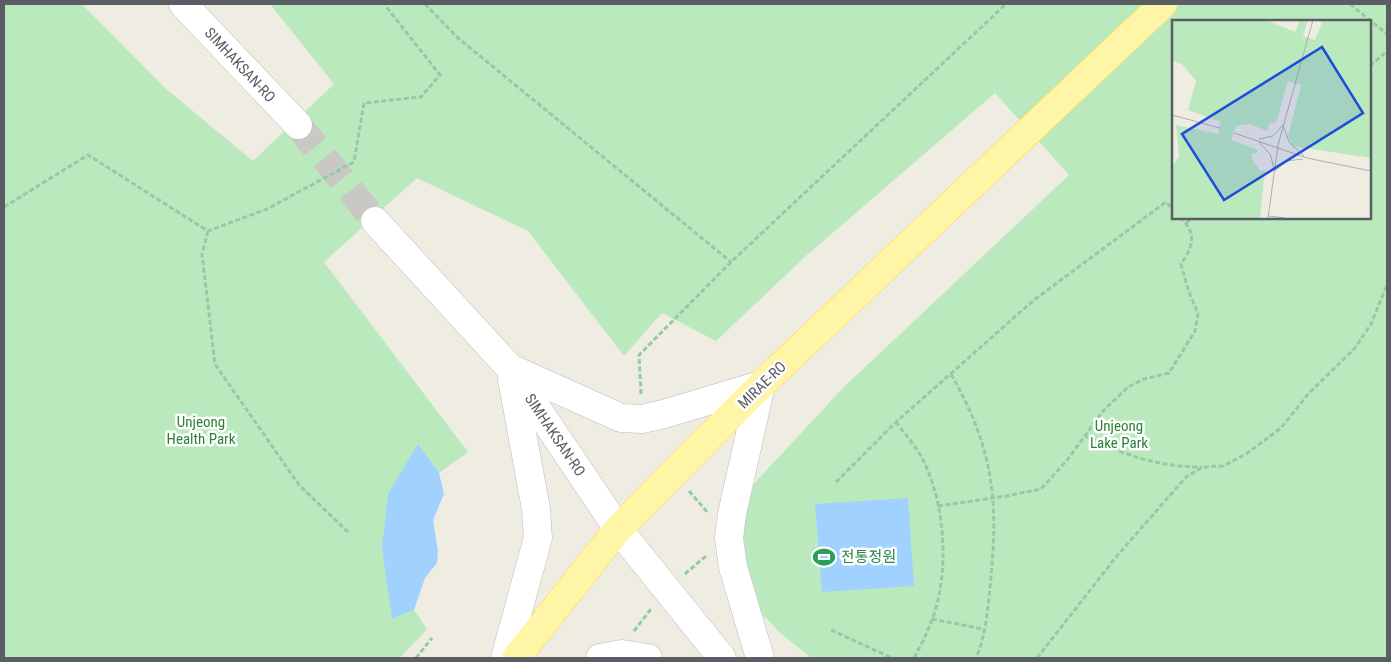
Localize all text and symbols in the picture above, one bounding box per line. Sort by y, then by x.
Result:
inset map [1172,20,1371,219]
street label: SIMHAKSAN-RO [201,24,279,106]
street label: MIRAE-RO [734,358,790,412]
street label: SIMHAKSAN-RO [521,390,589,480]
park label: Unjeong Health Park [167,413,236,448]
park label: Unjeong Lake Park [1090,417,1148,452]
sports icon: 전통정원 [811,544,837,570]
place label: 전통정원 [841,548,896,566]

